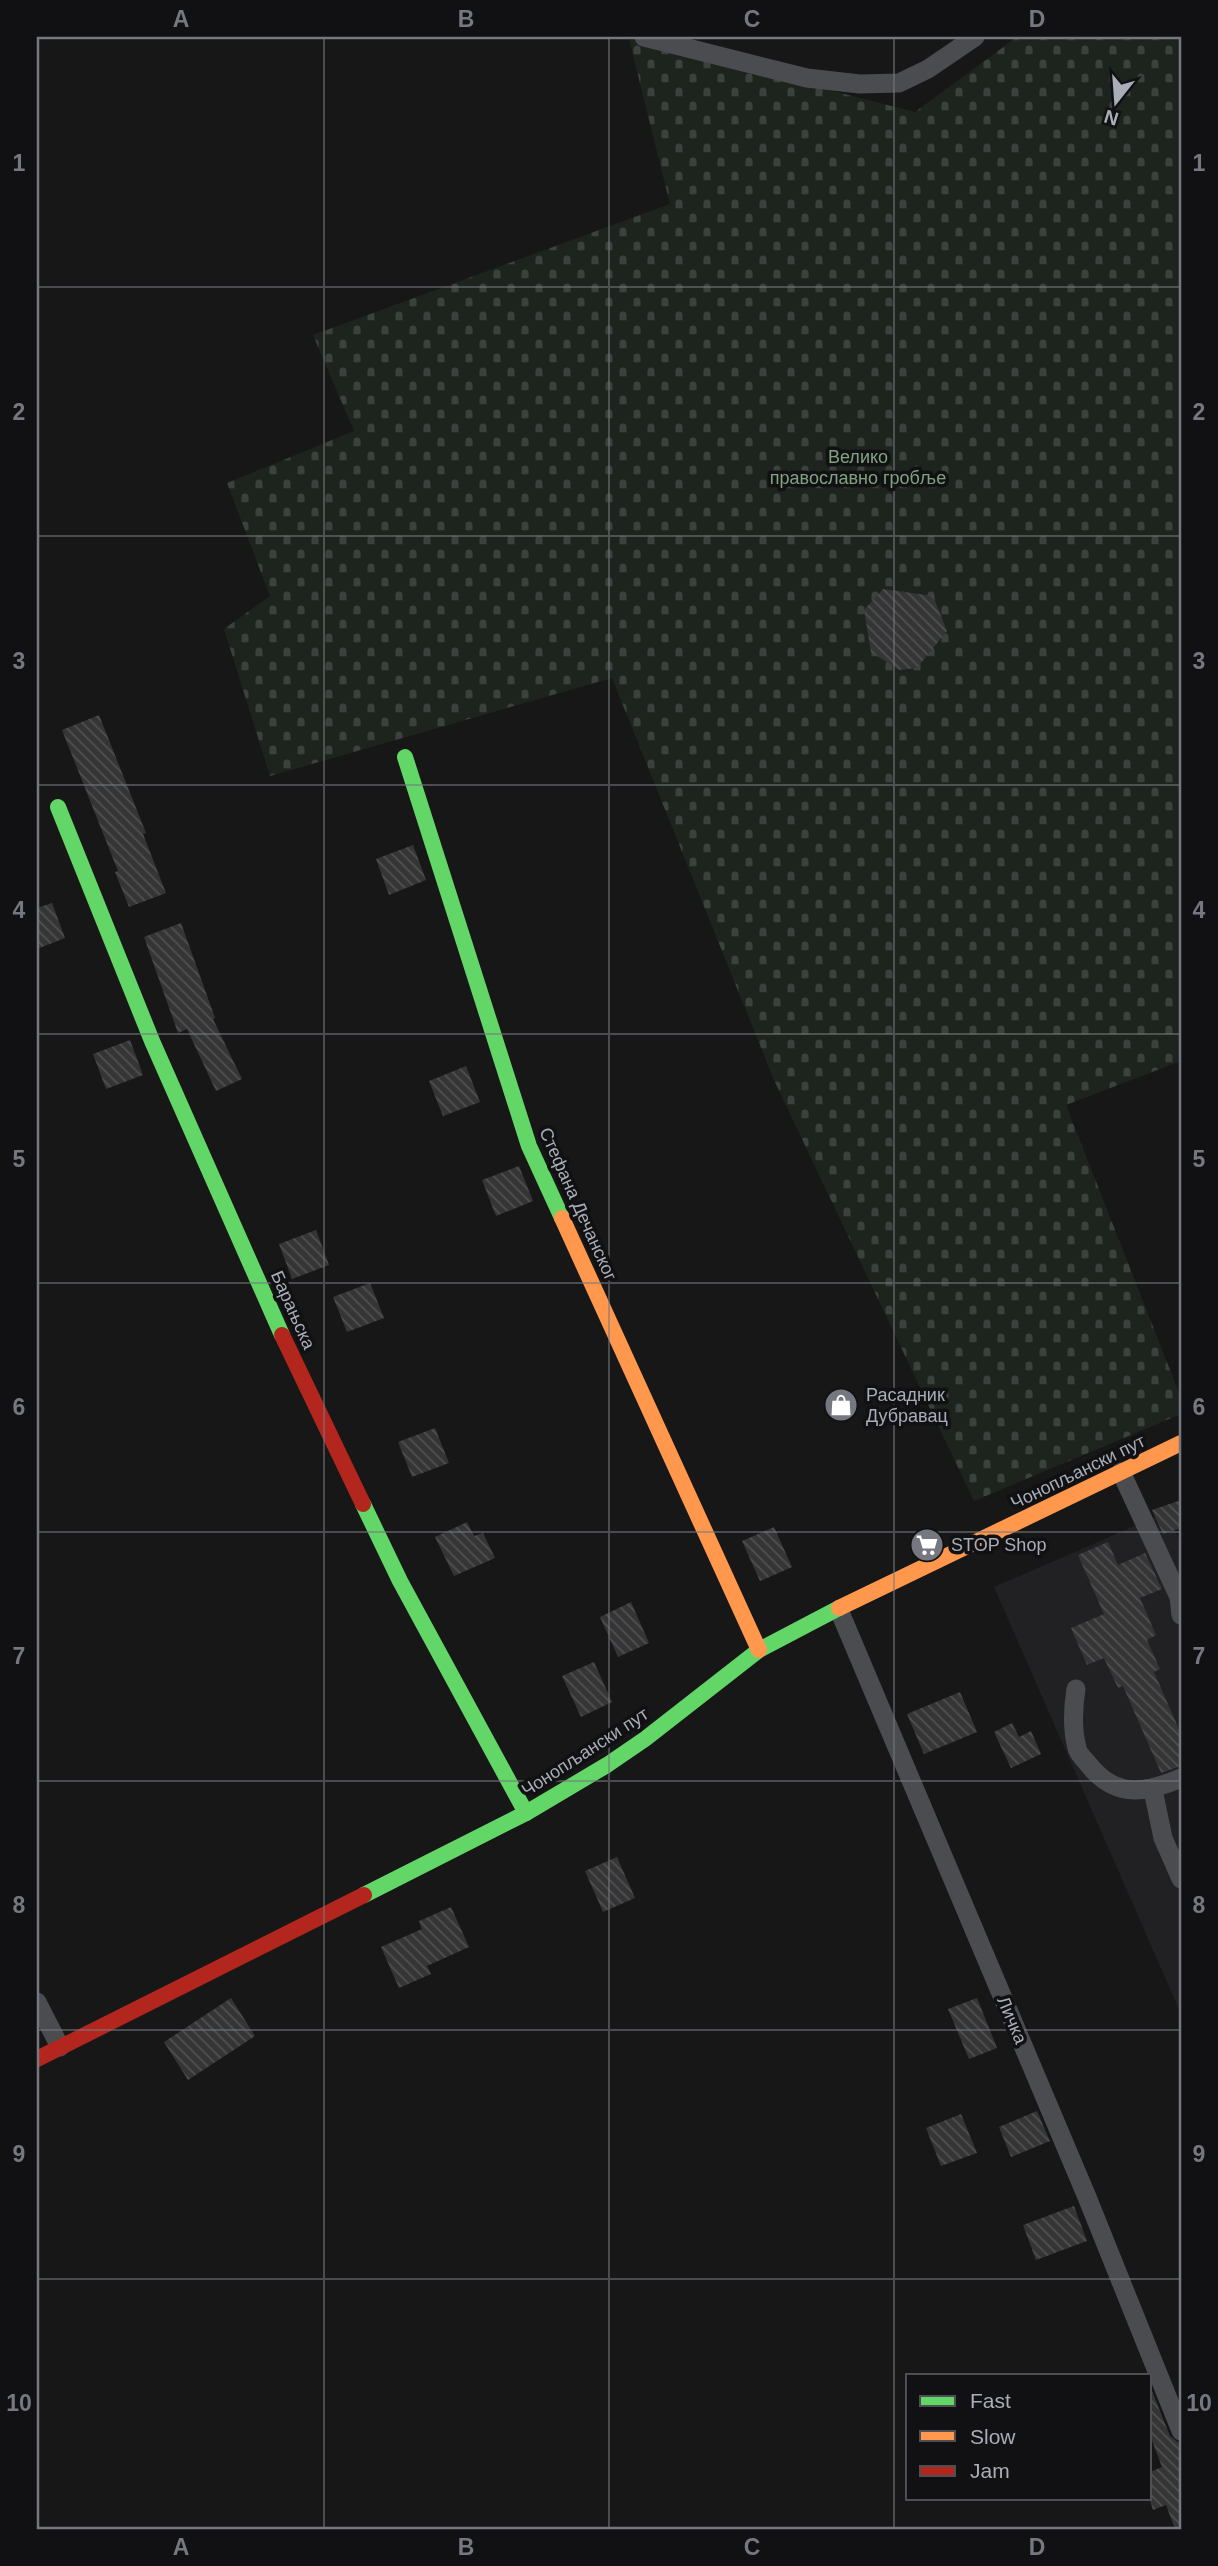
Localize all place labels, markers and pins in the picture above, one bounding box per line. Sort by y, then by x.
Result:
place label: Расадник Дубравац [866,1385,948,1426]
shop icon: Расадник Дубравац [822,1386,860,1424]
supermarket icon: STOP Shop [908,1526,946,1564]
place label: STOP Shop [951,1535,1046,1555]

